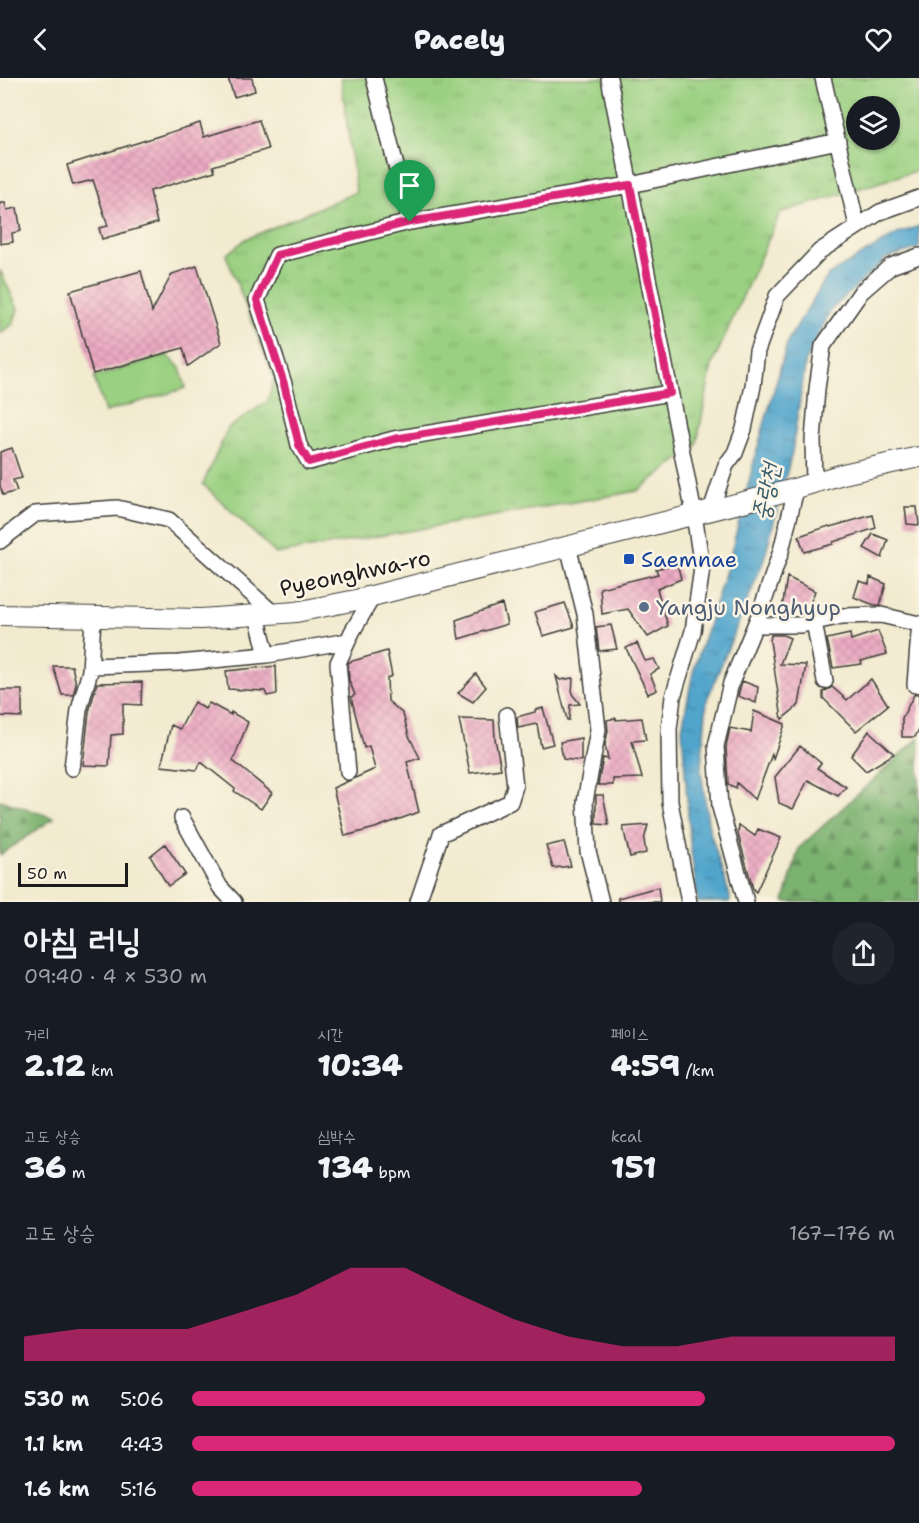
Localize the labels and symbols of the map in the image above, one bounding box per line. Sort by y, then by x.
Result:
pin [384,160,435,222]
water label: 중랑천 [745,458,788,523]
street label: Pyeonghwa-ro [277,543,433,603]
place label: Saemnae [641,545,737,574]
marker: Saemnae [622,552,636,566]
place label: Yangju Nonghyup [656,593,841,622]
marker: Yangju Nonghyup [637,600,651,614]
scale bar [18,860,128,888]

